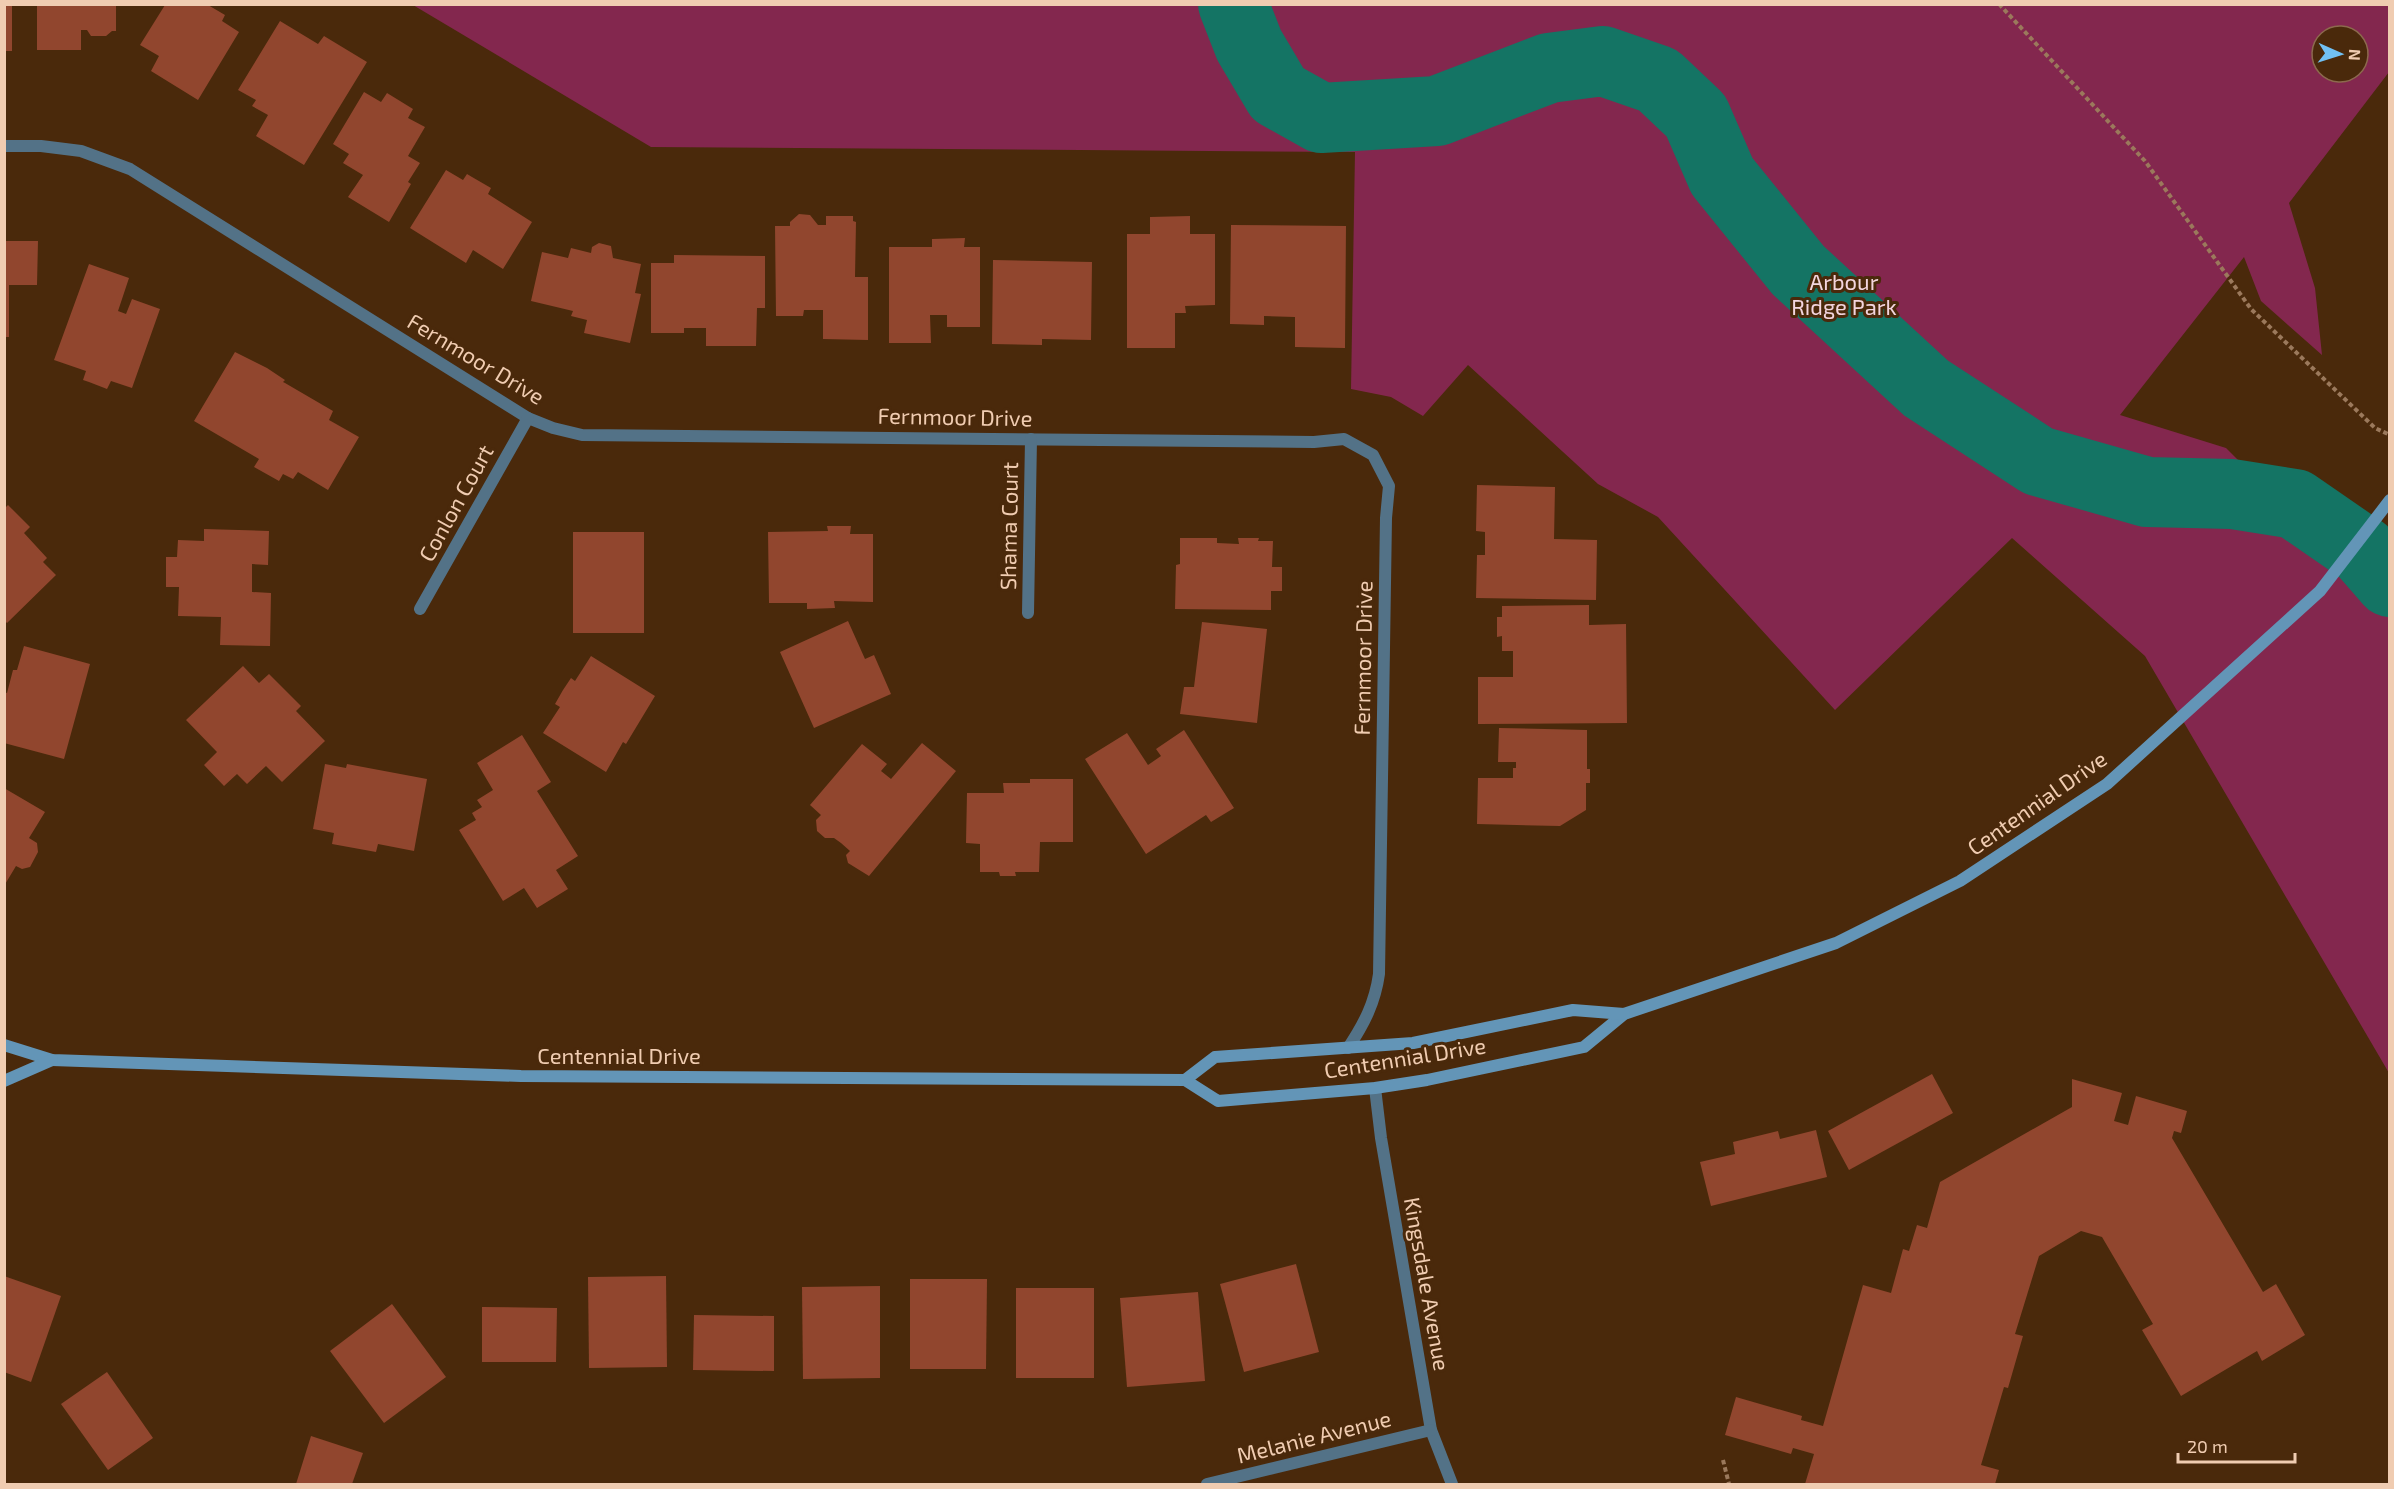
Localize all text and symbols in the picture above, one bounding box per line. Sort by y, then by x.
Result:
north arrow [2310,24,2370,84]
text: N [2346,49,2365,61]
park label: Arbour Ridge Park [1791,268,1897,319]
street label: Fernmoor Drive [404,307,550,409]
street label: Fernmoor Drive [877,402,1033,430]
street label: Conlon Court [412,440,498,565]
street label: Shama Court [994,462,1022,590]
street label: Fernmoor Drive [1348,580,1376,736]
street label: Centennial Drive [1962,745,2111,860]
street label: Centennial Drive [1322,1031,1488,1083]
street label: Centennial Drive [537,1042,701,1068]
street label: Kingsdale Avenue [1400,1195,1456,1373]
street label: Melanie Avenue [1234,1404,1393,1468]
scale bar [2178,1426,2295,1464]
text: 20 m [2187,1435,2228,1457]

